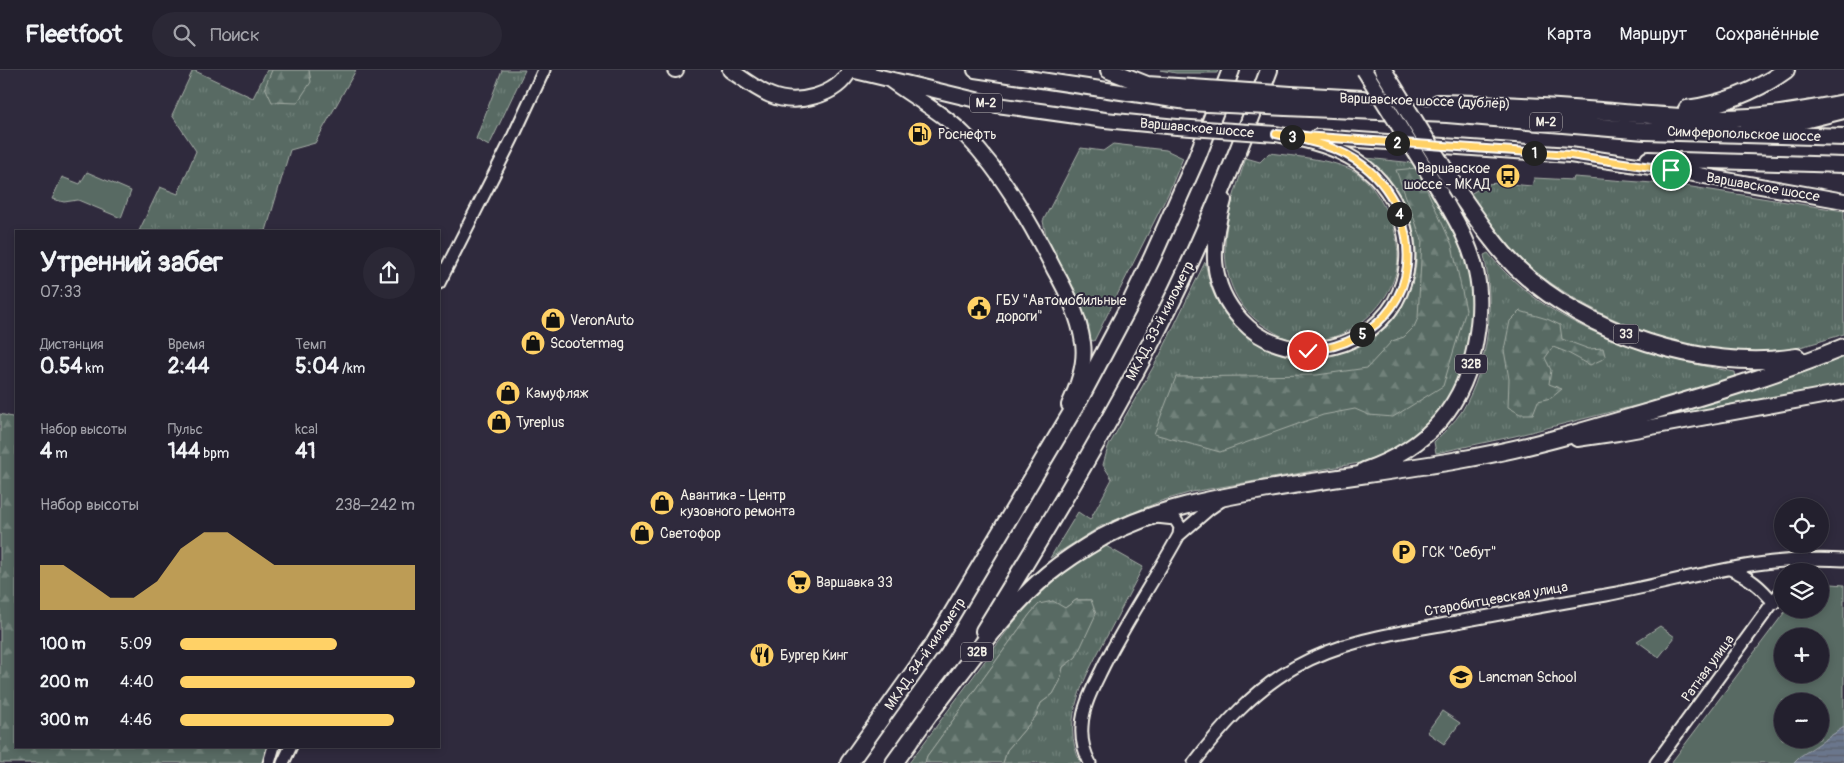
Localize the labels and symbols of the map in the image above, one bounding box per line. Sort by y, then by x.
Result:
street label: Варшавское шоссе (дублёр) [1339,90,1511,112]
road number: М-2 [970,93,1002,112]
road number: М-2 [1530,112,1562,132]
street label: Варшавское шоссе [1139,115,1255,141]
fuel station icon: Роснефть [907,121,933,147]
street label: Симферопольское шоссе [1667,123,1821,145]
pin: 3 [1280,124,1304,150]
place label: Роснефть [938,126,997,143]
pin: 2 [1384,130,1410,156]
pin: 1 [1522,140,1546,166]
pin [1650,149,1692,191]
place label: Варшавское шоссе - МКАД [1404,160,1491,193]
bus stop icon: Варшавское шоссе - МКАД [1495,163,1521,189]
street label: Варшавское шоссе [1705,169,1821,205]
pin: 4 [1386,202,1412,226]
street label: МКАД, 33-й километр [1123,258,1198,384]
place label: ГБУ "Автомобильные дороги" [996,292,1127,325]
public building icon: ГБУ "Автомобильные дороги" [966,295,992,321]
shop icon: VeronAuto [540,307,566,333]
place label: VeronAuto [570,312,635,329]
pin: 5 [1350,322,1374,346]
road number: 33 [1614,324,1638,344]
shop icon: Scootermag [520,330,546,356]
pin [1287,330,1329,372]
place label: Scootermag [550,335,624,352]
road number: 32B [1455,354,1487,374]
shop icon: Камуфляж [495,380,521,406]
place label: Камуфляж [526,385,589,402]
shop icon: Tyreplus [486,409,512,435]
place label: Tyreplus [516,414,565,431]
place label: Авантика - Центр кузовного ремонта [680,487,795,520]
shop icon: Авантика - Центр кузовного ремонта [649,490,675,516]
shop icon: Светофор [629,520,655,546]
place label: Светофор [660,525,721,542]
parking icon: ГСК "Себут" [1391,539,1417,565]
place label: ГСК "Себут" [1422,544,1496,561]
supermarket icon: Варшавка 33 [786,569,812,595]
place label: Варшавка 33 [816,574,893,591]
street label: Старобитцевская улица [1423,578,1569,620]
street label: МКАД, 34-й километр [881,594,969,713]
street label: Ратная улица [1678,631,1738,705]
restaurant icon: Бургер Кинг [749,642,775,668]
road number: 32B [961,642,993,662]
place label: Бургер Кинг [780,647,849,664]
school or university icon: Lancman School [1448,664,1474,690]
place label: Lancman School [1478,669,1577,686]

